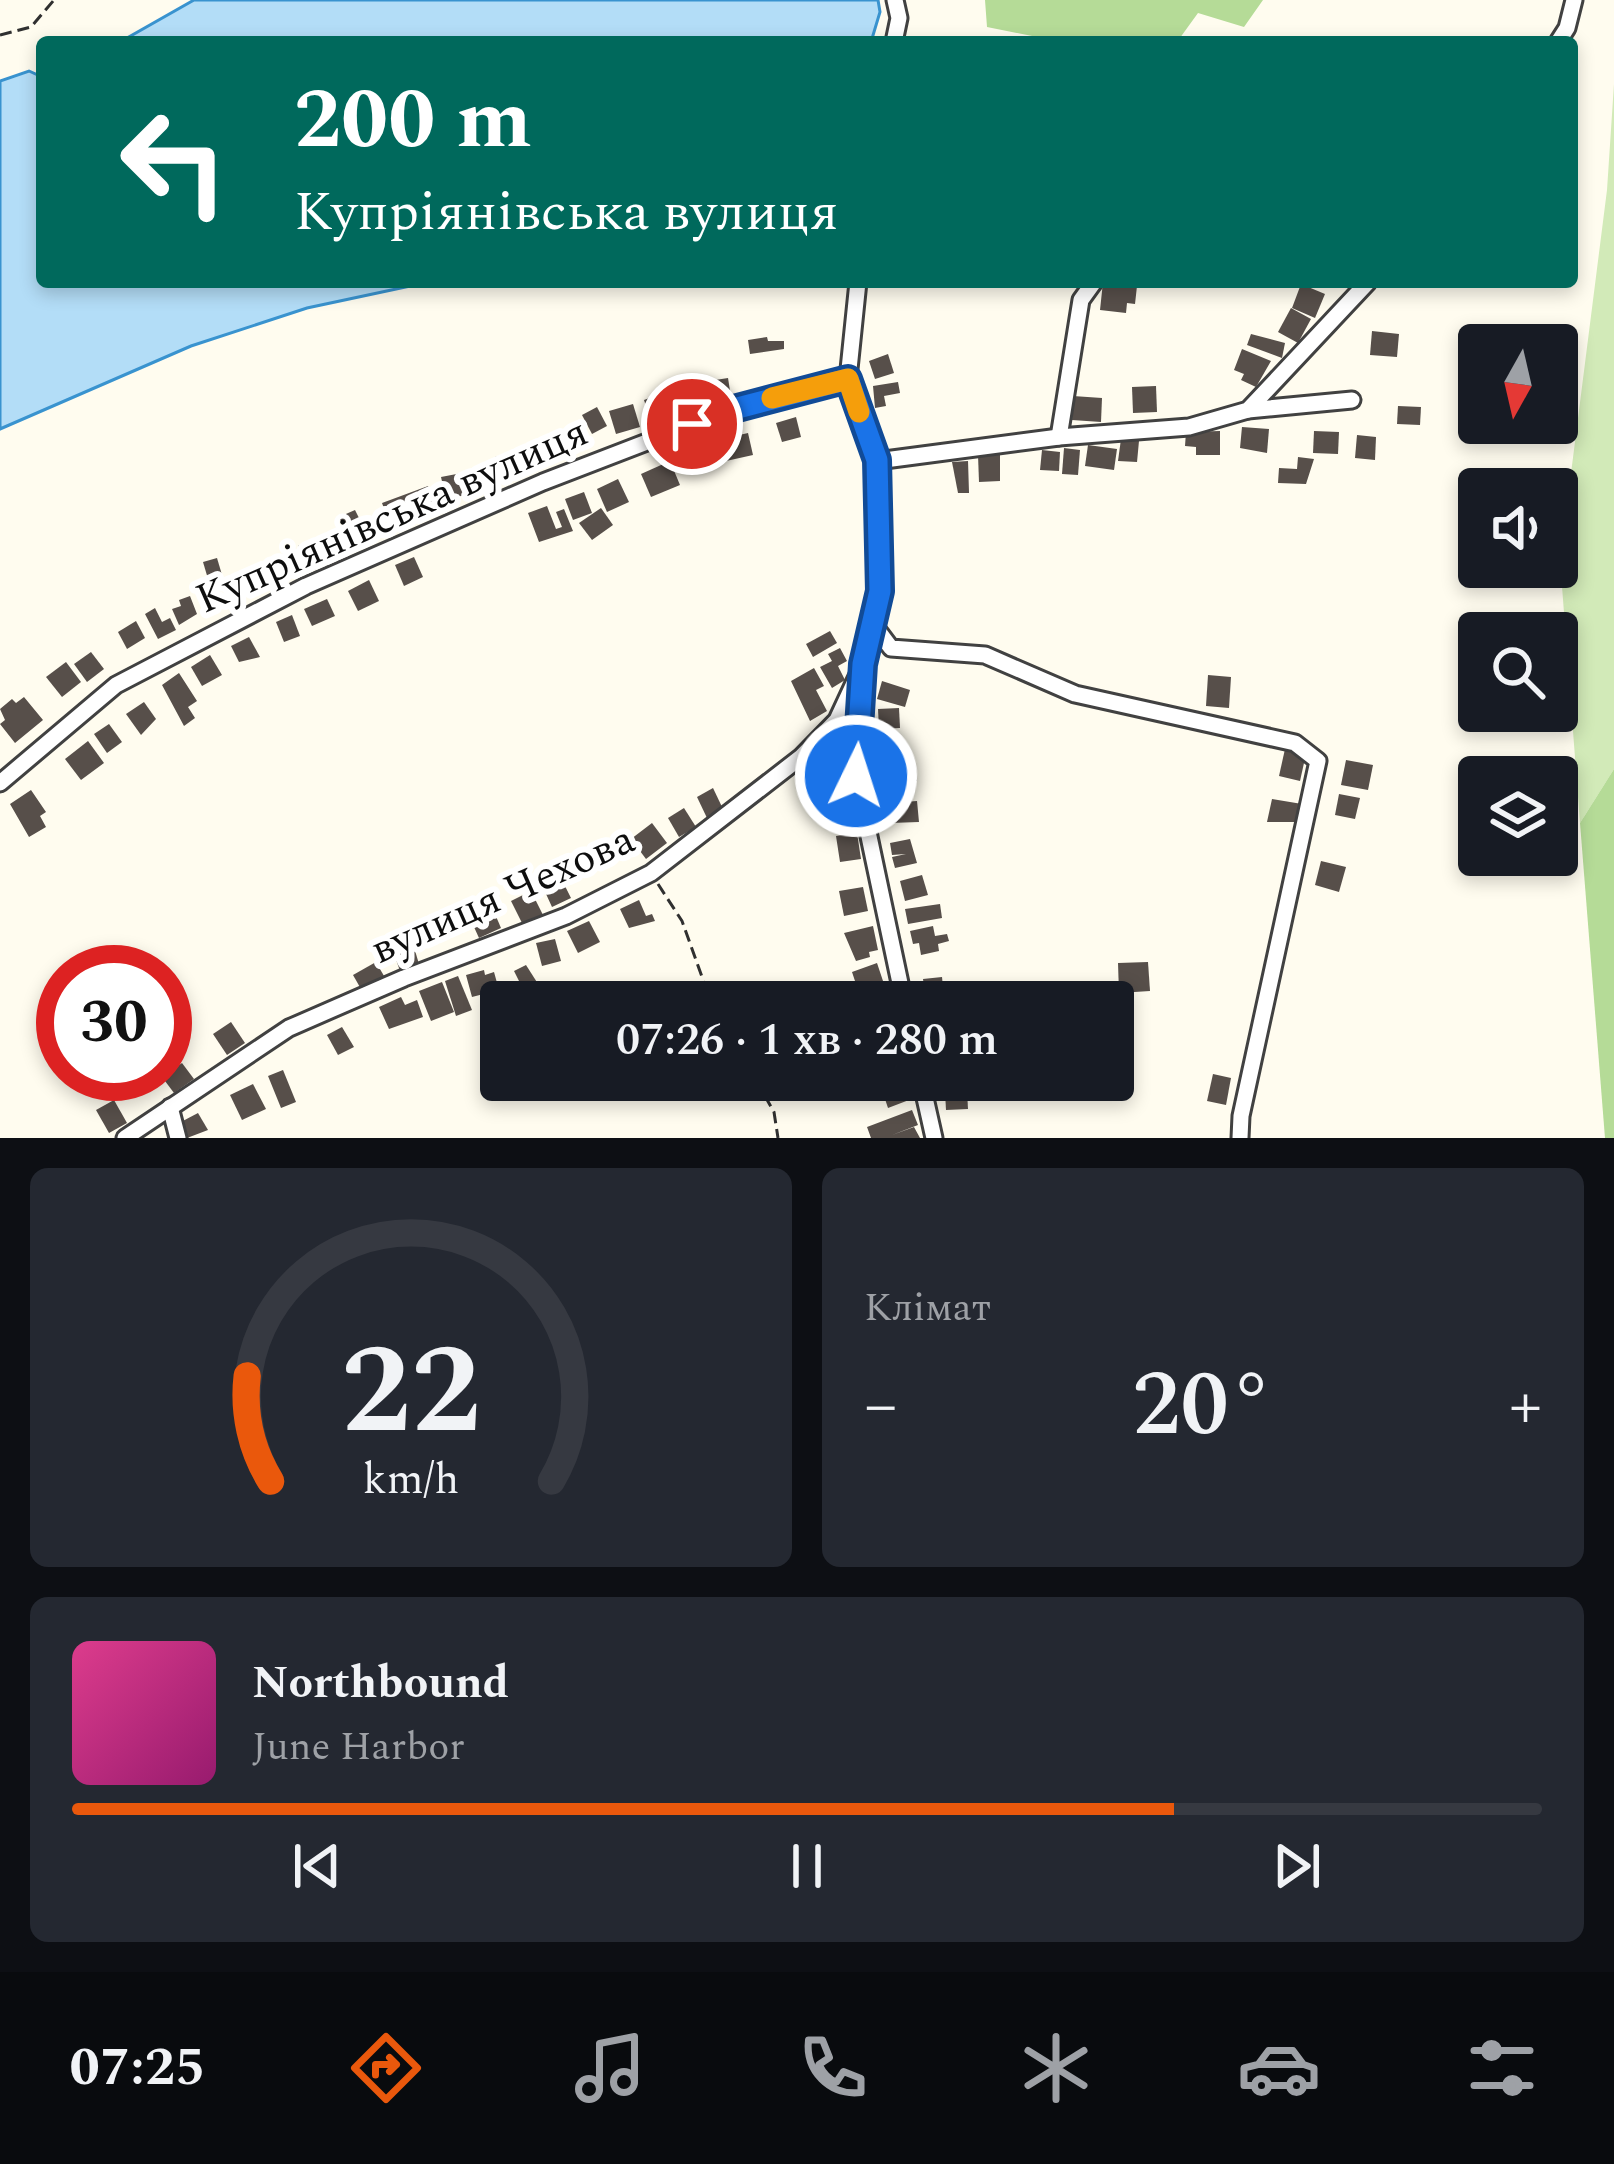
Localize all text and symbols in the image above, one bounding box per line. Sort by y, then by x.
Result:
text: 200 m [294,57,532,185]
icon: left [96,84,252,240]
text: Купріянівська вулиця [294,172,838,254]
north arrow [1458,324,1578,444]
map controls [1458,324,1578,876]
pin [641,373,743,475]
icon: arrive [659,391,725,457]
street label: Купріянівська вулиця [186,401,598,631]
button: sound [1458,468,1578,588]
button: search [1458,612,1578,732]
position arrow [793,713,919,839]
button: layers [1458,756,1578,876]
street label: вулиця Чехова [361,808,646,981]
speed limit sign: 30 [36,945,192,1101]
text: 07:26 · 1 хв · 280 m [616,1006,998,1075]
text: Клімат [864,1279,991,1338]
text: 22 [341,1298,481,1488]
text: 20° [1132,1338,1274,1475]
text: − [864,1356,897,1457]
text: + [1509,1356,1542,1457]
text: km/h [363,1447,459,1512]
text: Northbound [252,1649,509,1718]
text: June Harbor [252,1718,465,1777]
icon: previous [284,1833,350,1899]
icon: pause [774,1833,840,1899]
icon: next [1264,1833,1330,1899]
icon: directions [344,2026,428,2110]
icon: music [568,2026,652,2110]
icon: phone [791,2026,875,2110]
icon: climate [1014,2026,1098,2110]
icon: car [1237,2026,1321,2110]
icon: filters [1460,2026,1544,2110]
text: 07:25 [70,2027,205,2109]

